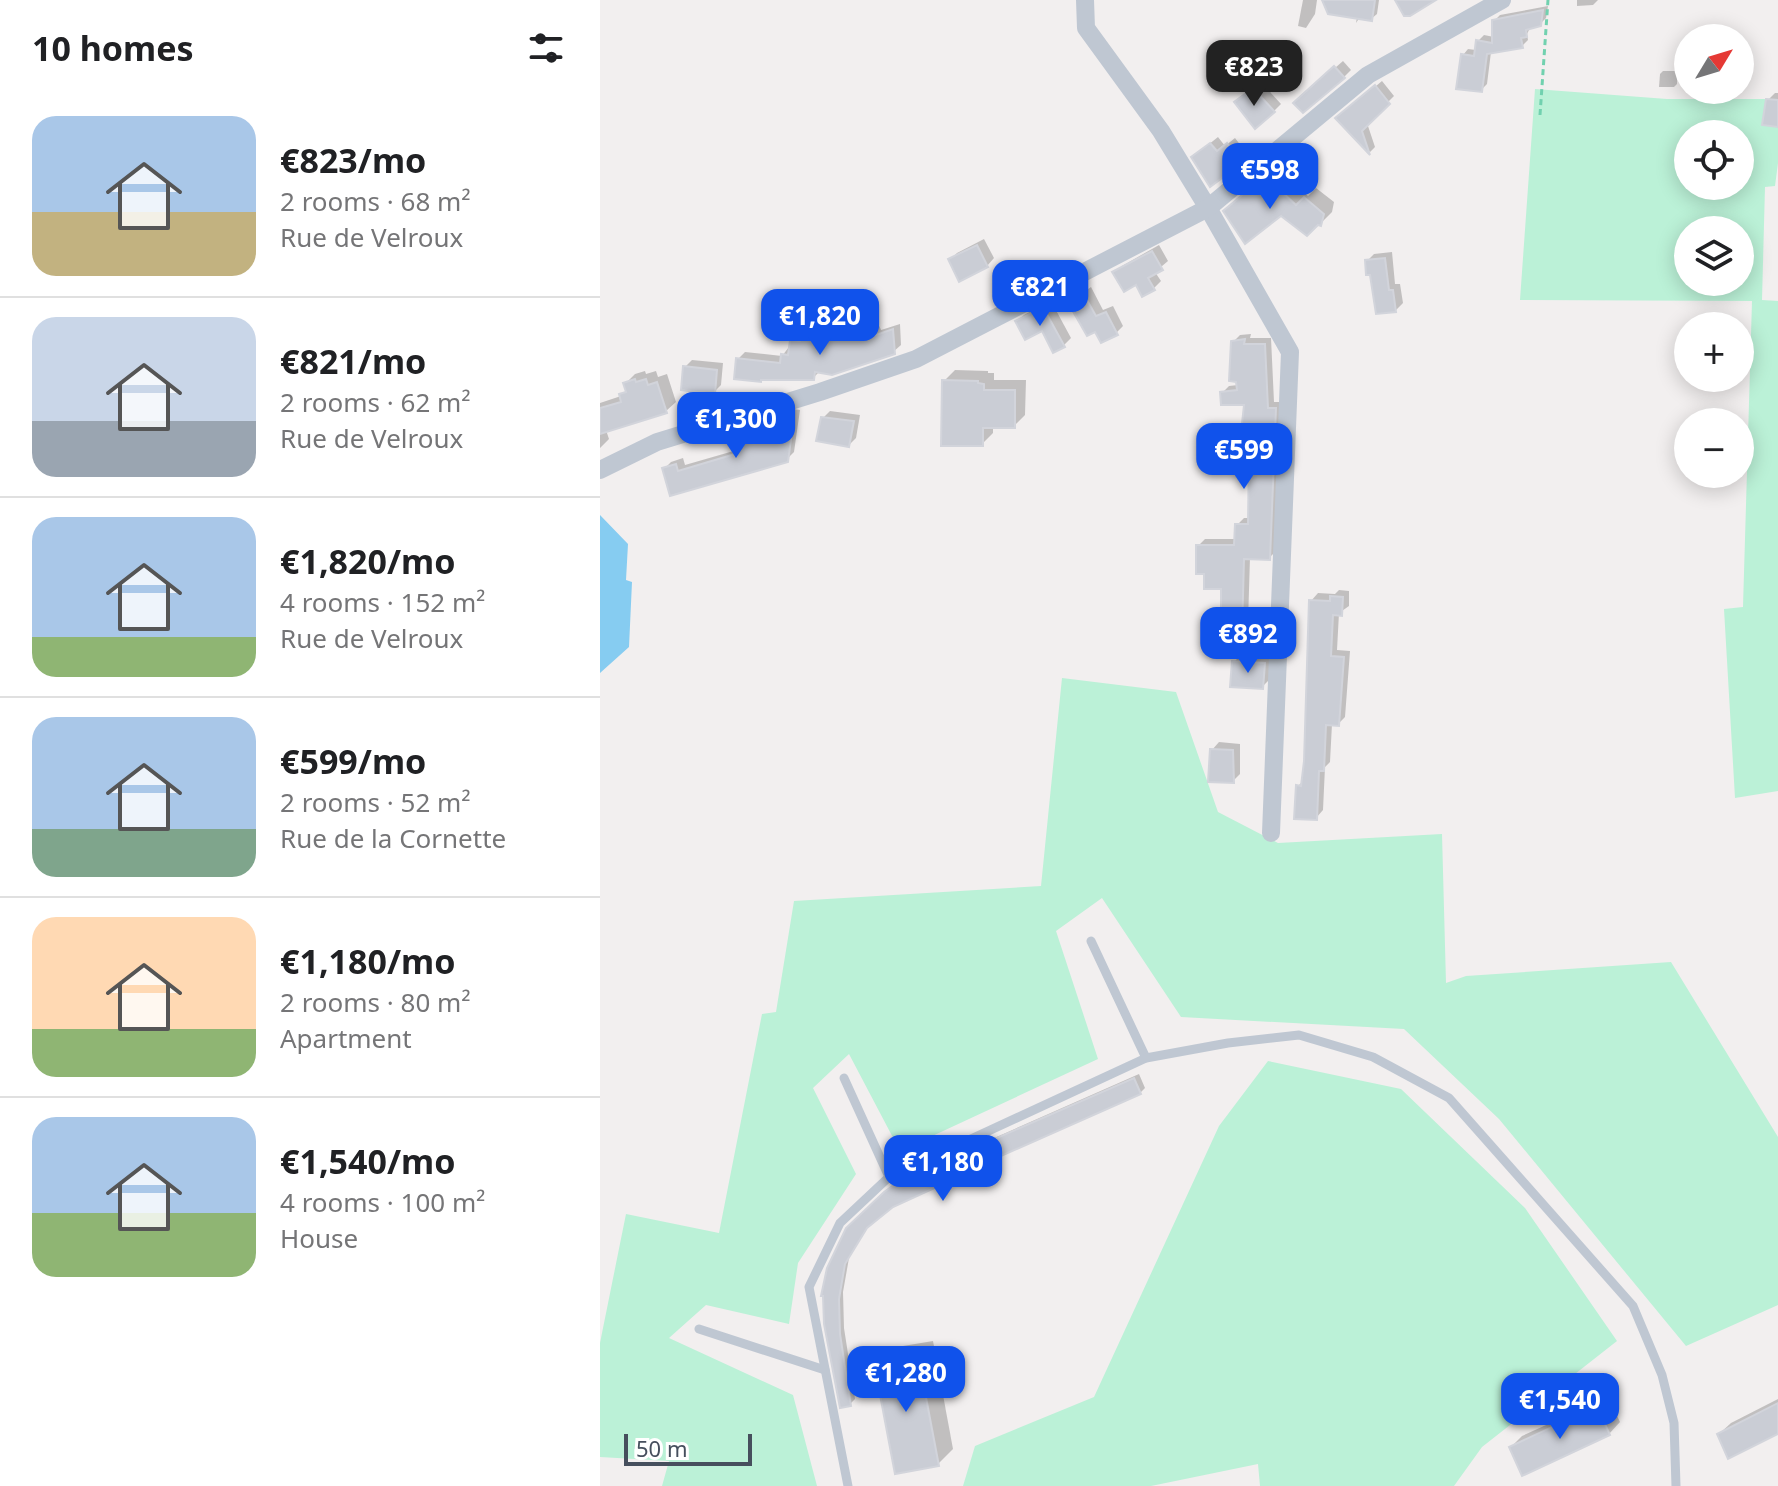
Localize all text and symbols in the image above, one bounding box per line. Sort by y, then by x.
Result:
north arrow [1674,24,1754,104]
map controls [1674,24,1754,488]
text: 10 homes [32,25,194,71]
icon: filters [524,26,568,70]
pin: €823 [1207,40,1301,108]
text: €823 [1224,48,1284,84]
button: locate [1674,120,1754,200]
text: €823/mo [280,137,426,183]
pin: €598 [1223,143,1317,211]
icon: home [96,148,192,244]
text: €598 [1240,151,1300,187]
text: 2 rooms · 68 m² [280,183,470,219]
button: layers [1674,216,1754,296]
text: Rue de Velroux [280,219,463,255]
pin: €821 [993,260,1087,328]
text: €821 [1010,268,1070,304]
pin: €1,820 [755,289,885,357]
text: €1,820 [779,297,861,333]
button: + [1674,312,1754,392]
text: €821/mo [280,338,426,384]
icon: home [96,349,192,445]
text: 2 rooms · 62 m² [280,384,470,420]
pin: €1,300 [671,392,801,460]
text: €1,300 [695,400,777,436]
button: − [1674,408,1754,488]
text: Rue de Velroux [280,420,463,456]
pin: €599 [1197,423,1291,491]
text: €599 [1214,431,1274,467]
text: €1,820/mo [280,538,455,584]
icon: home [96,549,192,645]
text: 4 rooms · 152 m² [280,584,485,620]
pin: €892 [1201,607,1295,675]
text: €892 [1218,615,1278,651]
text: Rue de Velroux [280,620,463,656]
text: €599/mo [280,738,426,784]
icon: home [96,749,192,845]
text: 2 rooms · 52 m² [280,784,470,820]
text: Rue de la Cornette [280,820,506,856]
text: €1,180/mo [280,938,455,984]
icon: home [96,949,192,1045]
text: 2 rooms · 80 m² [280,984,470,1020]
text: Apartment [280,1020,412,1056]
pin: €1,180 [878,1135,1008,1203]
text: €1,540/mo [280,1138,455,1184]
text: €1,180 [902,1143,984,1179]
icon: home [96,1149,192,1245]
text: 4 rooms · 100 m² [280,1184,485,1220]
text: House [280,1220,358,1256]
pin: €1,280 [841,1346,971,1414]
text: €1,280 [865,1354,947,1390]
pin: €1,540 [1495,1373,1625,1441]
text: €1,540 [1519,1381,1601,1417]
scale bar [624,1430,752,1466]
text: 50 m [636,1433,687,1463]

